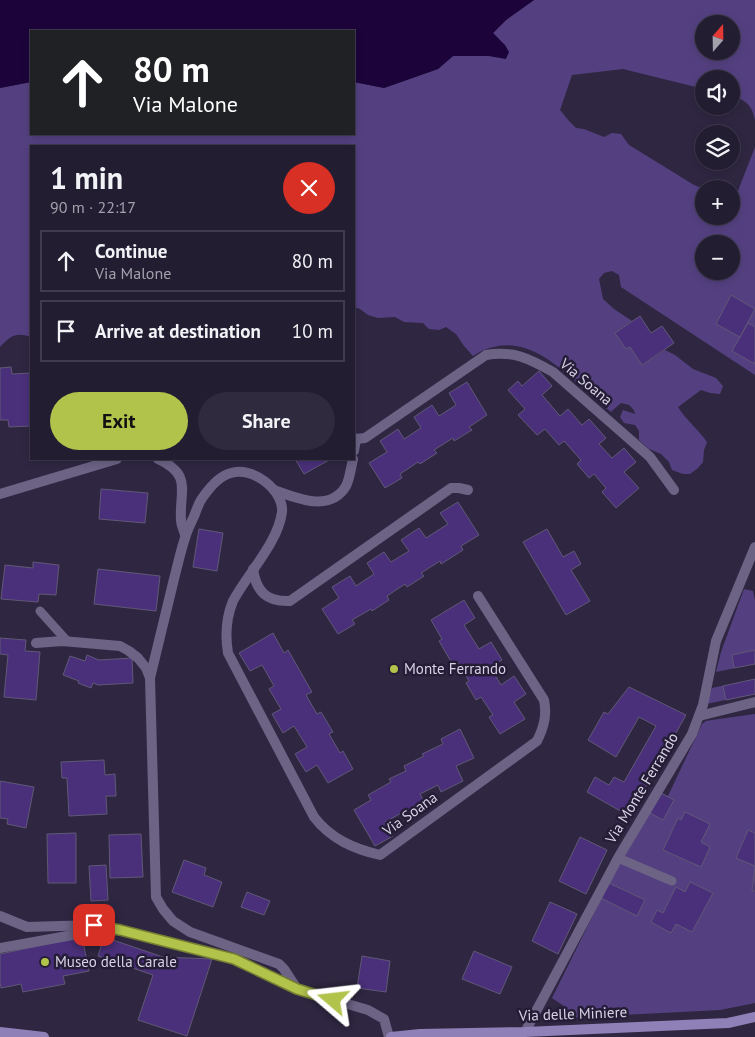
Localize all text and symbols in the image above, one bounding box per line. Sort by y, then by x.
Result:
north arrow [695,15,740,60]
map controls [695,15,740,280]
text: 80 m [133,46,210,92]
icon: ahead [50,50,115,115]
button: sound [695,70,740,115]
text: Via Malone [133,90,238,118]
button: layers [695,125,740,170]
text: 1 min [50,158,123,197]
button: close [283,162,335,214]
button: + [695,180,740,225]
text: 90 m · 22:17 [50,197,136,217]
button: − [695,235,740,280]
text: Continue [95,239,167,263]
icon: ahead [52,247,80,275]
text: 80 m [292,249,333,273]
text: Via Malone [95,263,171,283]
icon: arrive [52,317,80,345]
text: Arrive at destination [95,319,261,343]
text: 10 m [292,319,333,343]
street label: Via Soana [555,353,617,409]
button: Exit [50,392,188,450]
button: Share [198,392,335,450]
place label: Monte Ferrando [404,659,506,678]
marker: Monte Ferrando [388,663,400,675]
street label: Via Monte Ferrando [600,729,682,847]
street label: Via Soana [378,787,441,840]
pin [73,904,115,946]
icon: arrive [80,911,108,939]
place label: Museo della Carale [55,952,177,971]
marker: Museo della Carale [39,956,51,968]
position arrow [306,973,358,1025]
street label: Via delle Miniere [517,1002,628,1025]

